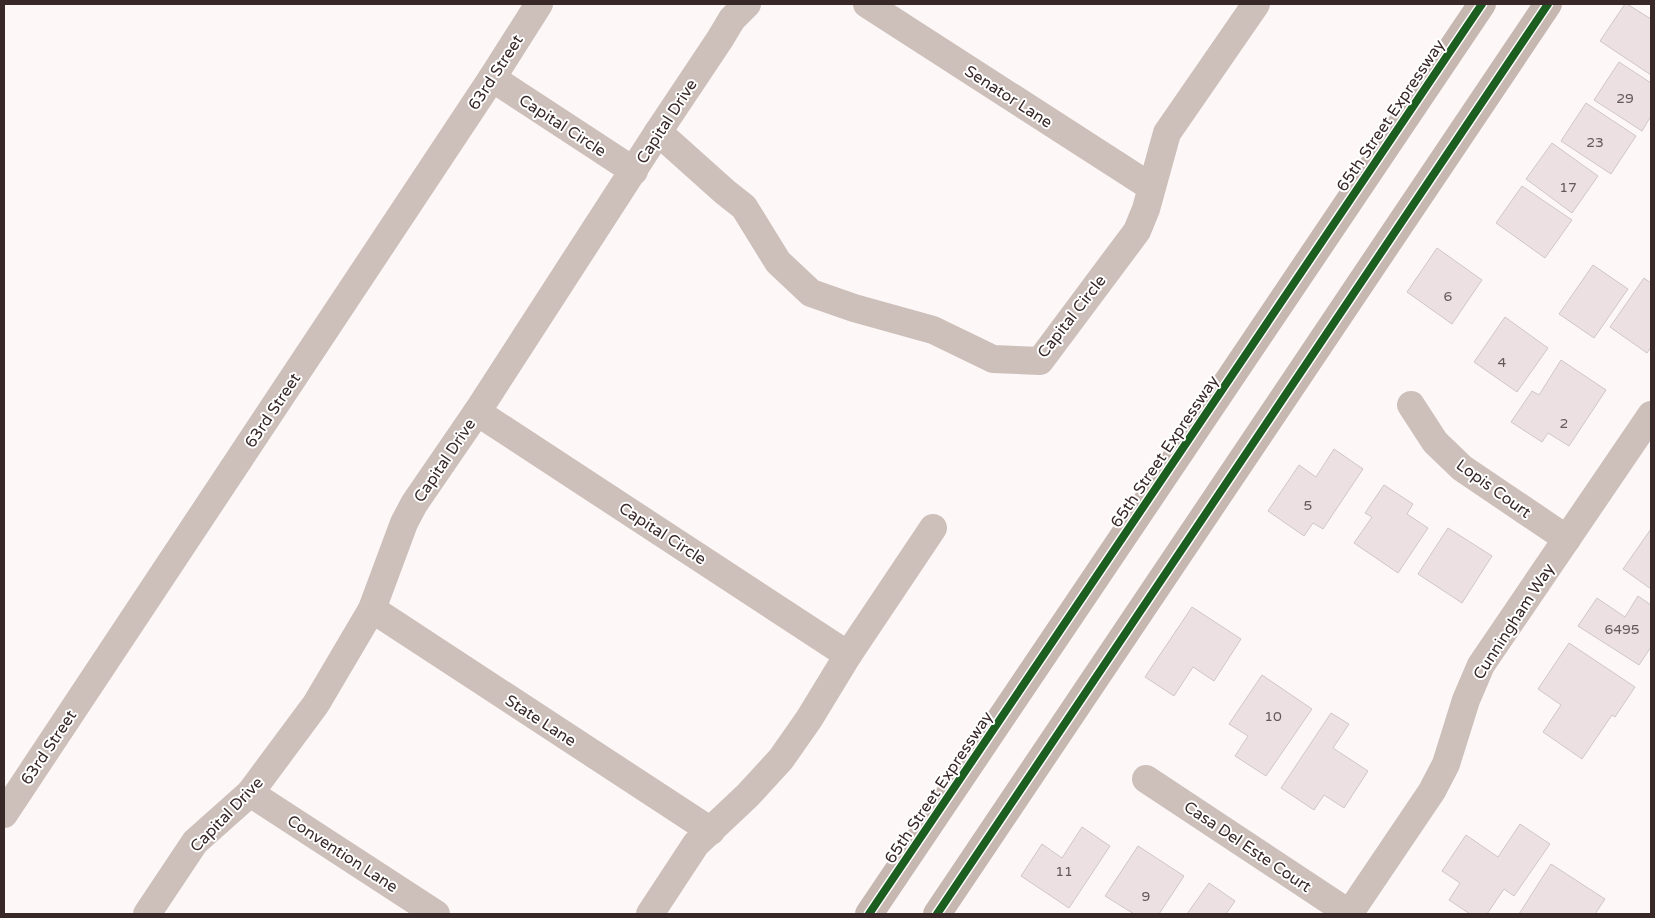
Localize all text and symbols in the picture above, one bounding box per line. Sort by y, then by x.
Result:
street label: 63rd Street [464,31,528,114]
street label: 65th Street Expressway [1332,35,1449,195]
street label: Senator Lane [961,61,1056,133]
street label: Capital Drive [632,75,702,168]
street label: Capital Circle [515,90,610,161]
house number: 29 [1616,90,1634,107]
house number: 23 [1586,134,1604,151]
house number: 17 [1559,179,1577,196]
street label: Capital Circle [1033,271,1110,362]
house number: 6 [1444,288,1453,305]
house number: 4 [1498,354,1507,371]
street label: 63rd Street [241,369,305,452]
street label: 65th Street Expressway [1106,371,1223,531]
street label: Capital Drive [409,415,480,506]
house number: 2 [1560,415,1568,432]
street label: Lopis Court [1452,455,1535,523]
house number: 5 [1304,497,1312,514]
street label: Capital Circle [615,498,710,569]
street label: Cunningham Way [1469,559,1559,683]
house number: 6495 [1604,621,1640,638]
street label: State Lane [501,690,580,751]
street label: 63rd Street [17,706,81,789]
street label: 65th Street Expressway [880,707,997,867]
house number: 10 [1264,708,1282,725]
street label: Capital Drive [186,773,268,856]
street label: Casa Del Este Court [1180,797,1315,897]
street label: Convention Lane [283,811,402,897]
house number: 11 [1055,863,1073,880]
house number: 9 [1142,888,1150,905]

